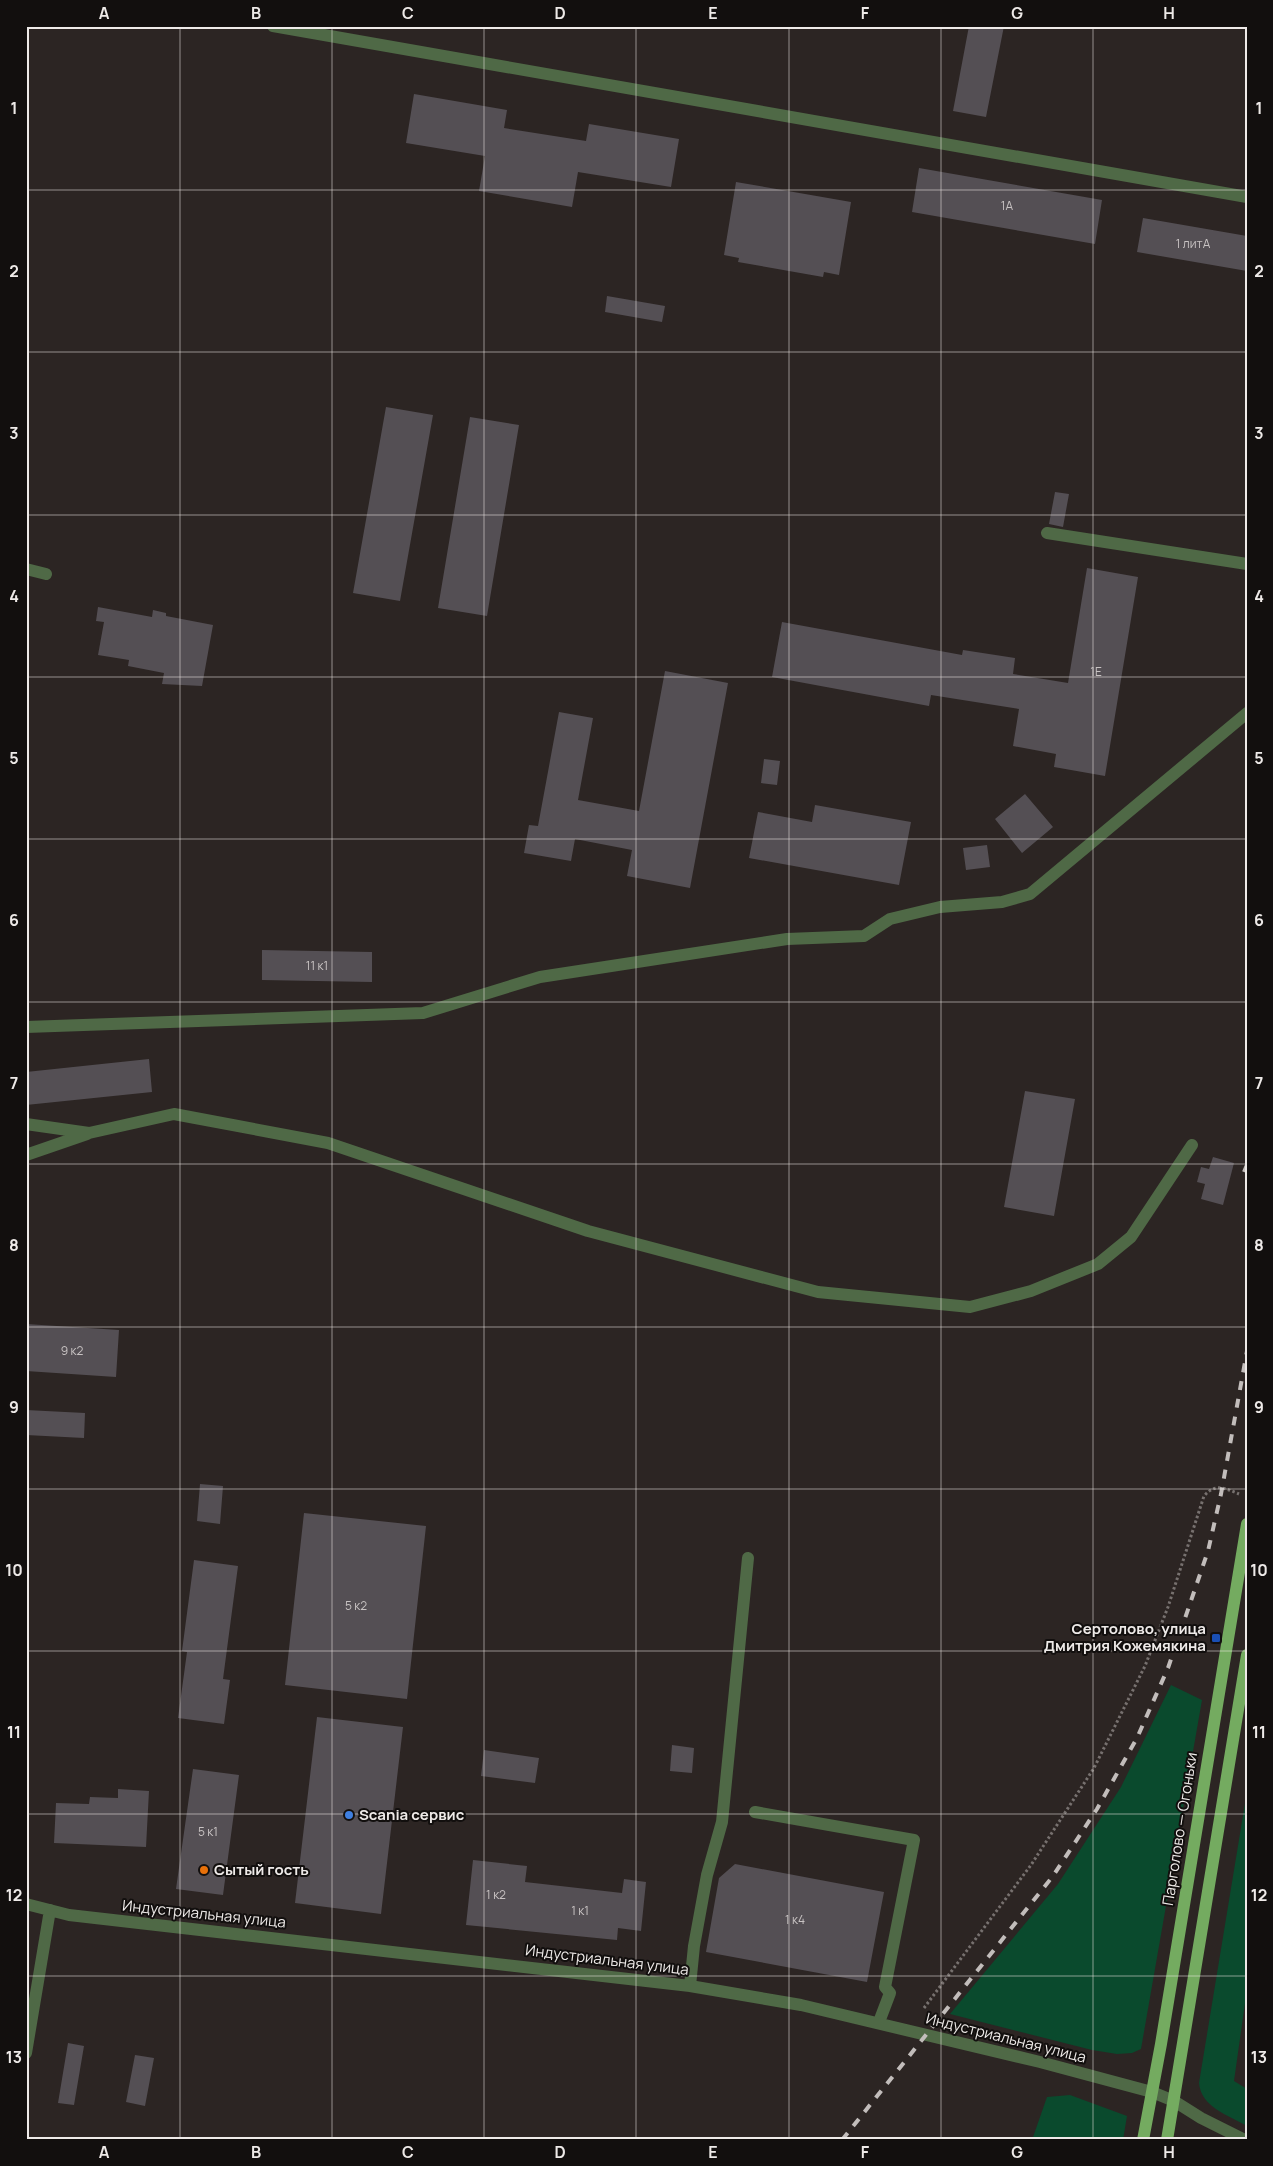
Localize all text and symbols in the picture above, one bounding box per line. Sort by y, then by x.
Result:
text: A [99,2,110,24]
text: B [251,2,261,24]
text: C [402,2,414,24]
text: D [554,2,566,24]
text: E [708,2,718,24]
text: F [861,2,870,24]
text: G [1011,2,1023,24]
text: H [1163,2,1175,24]
text: 1 [10,97,18,119]
text: 1 [1255,97,1263,119]
house number: 1А [1001,197,1014,214]
house number: 1 литА [1176,235,1211,252]
text: 2 [9,260,19,282]
text: 2 [1254,260,1264,282]
text: 3 [9,422,19,444]
text: 3 [1254,422,1264,444]
text: 4 [9,585,19,607]
text: 4 [1254,585,1264,607]
house number: 1Е [1090,663,1102,680]
text: 5 [9,747,19,769]
text: 5 [1254,747,1264,769]
text: 6 [9,909,19,931]
text: 6 [1254,909,1264,931]
house number: 11 к1 [306,957,328,974]
text: 7 [10,1072,18,1094]
text: 7 [1255,1072,1263,1094]
text: 8 [9,1234,19,1256]
text: 8 [1254,1234,1264,1256]
house number: 9 к2 [61,1342,83,1359]
text: 9 [9,1396,19,1418]
text: 9 [1254,1396,1264,1418]
text: 10 [5,1559,23,1581]
text: 10 [1250,1559,1268,1581]
house number: 5 к2 [345,1597,367,1614]
place label: Сертолово, улица Дмитрия Кожемякина [1044,1618,1206,1656]
marker: Сертолово, улица Дмитрия Кожемякина [1210,1632,1222,1644]
text: 11 [7,1721,21,1743]
text: 11 [1252,1721,1266,1743]
street label: Парголово — Огоньки [1157,1751,1202,1907]
place label: Scania сервис [359,1804,465,1825]
marker: Scania сервис [343,1809,355,1821]
house number: 5 к1 [198,1823,218,1840]
place label: Сытый гость [214,1859,309,1880]
marker: Сытый гость [198,1864,210,1876]
text: 12 [6,1884,22,1906]
text: 12 [1251,1884,1267,1906]
house number: 1 к2 [486,1886,506,1903]
street label: Индустриальная улица [121,1894,287,1933]
house number: 1 к1 [571,1902,589,1919]
house number: 1 к4 [785,1911,805,1928]
street label: Индустриальная улица [524,1939,690,1980]
street label: Индустриальная улица [924,2007,1088,2068]
text: 13 [6,2046,22,2068]
text: 13 [1251,2046,1267,2068]
text: A [99,2141,110,2163]
text: B [251,2141,261,2163]
text: C [402,2141,414,2163]
text: D [554,2141,566,2163]
text: E [708,2141,718,2163]
text: F [861,2141,870,2163]
text: G [1011,2141,1023,2163]
text: H [1163,2141,1175,2163]

